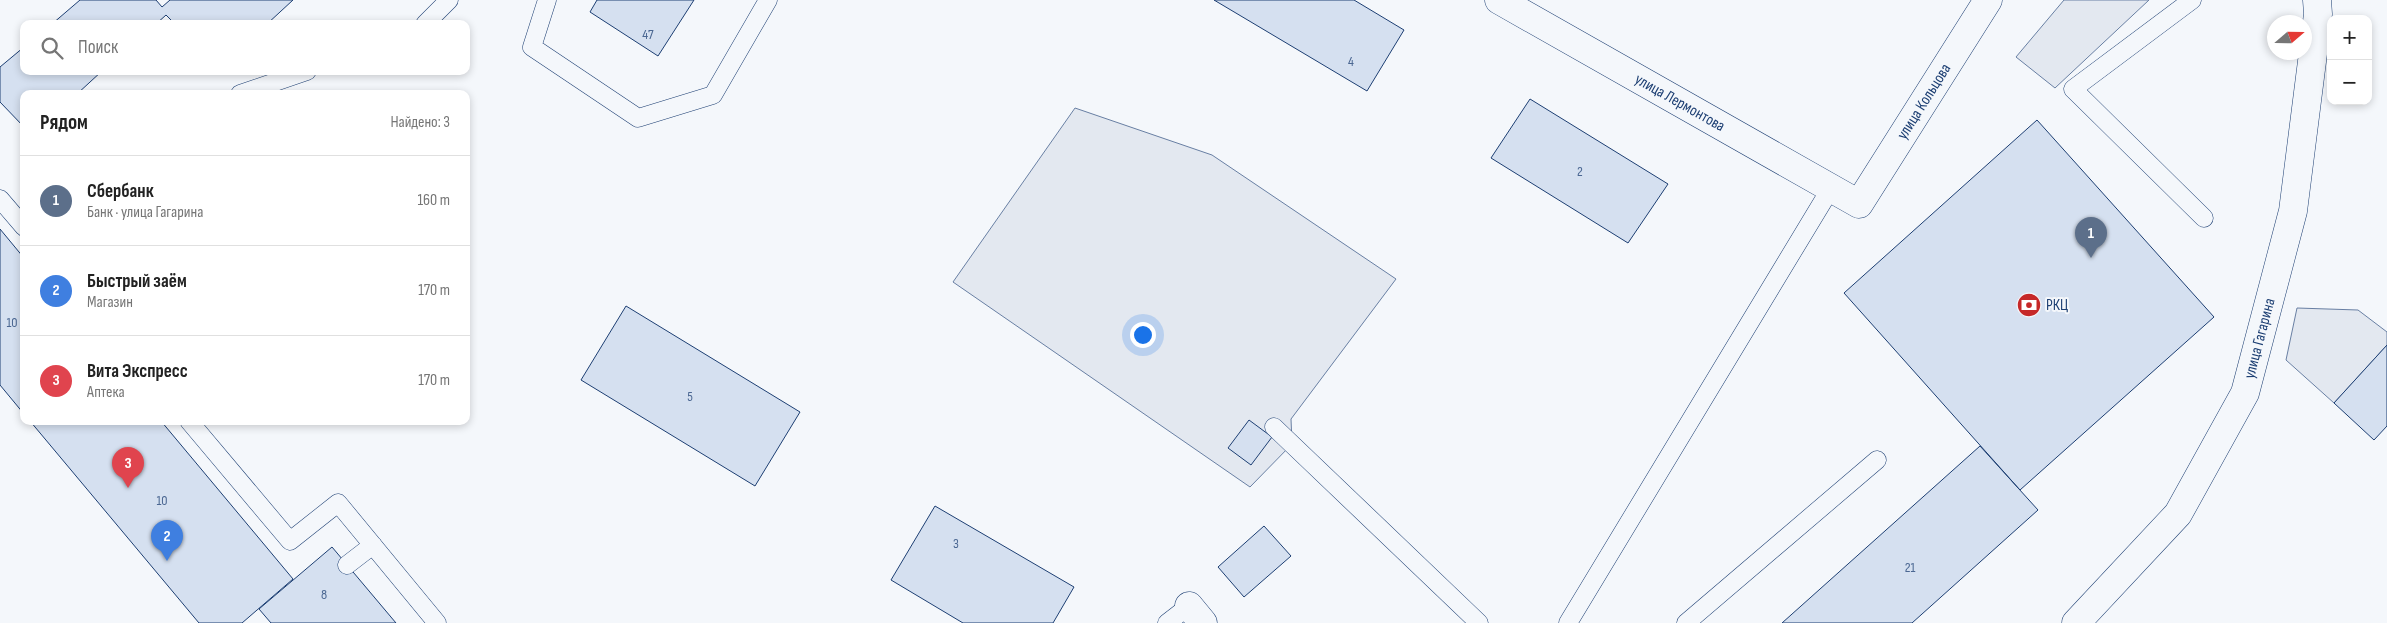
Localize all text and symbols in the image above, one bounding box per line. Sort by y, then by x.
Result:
north arrow [2267,15,2312,60]
map controls [2327,15,2372,105]
button: + [2327,15,2372,60]
search box [20,20,470,75]
house number: 47 [642,26,654,43]
icon: search [38,34,66,62]
text: Поиск [78,36,118,59]
house number: 4 [1348,53,1354,70]
street label: улица Кольцова [1893,60,1955,143]
button: − [2327,60,2372,105]
street label: улица Лермонтова [1632,70,1728,136]
text: Рядом [40,110,88,135]
text: Найдено: 3 [390,113,450,132]
house number: 2 [1577,163,1583,180]
text: Сбербанк [87,180,154,203]
text: 1 [53,191,59,210]
text: 160 m [417,191,450,210]
text: Банк · улица Гагарина [87,203,203,222]
pin: 1 [2075,217,2107,258]
text: Быстрый заём [87,270,187,293]
text: 2 [52,281,60,300]
text: 170 m [418,281,450,300]
bank icon: РКЦ [2016,292,2042,318]
text: Магазин [87,293,133,312]
place label: РКЦ [2046,296,2068,315]
street label: улица Гагарина [2240,296,2279,381]
house number: 10 [6,314,18,331]
your location [1130,322,1156,348]
text: Вита Экспресс [87,360,188,383]
text: 3 [52,371,60,390]
text: 170 m [418,371,450,390]
text: Аптека [87,383,125,402]
house number: 5 [687,388,693,405]
pin: 3 [112,447,144,488]
house number: 10 [156,492,168,509]
pin: 2 [151,520,183,561]
house number: 3 [953,535,959,552]
house number: 21 [1905,559,1915,576]
house number: 8 [321,586,327,603]

